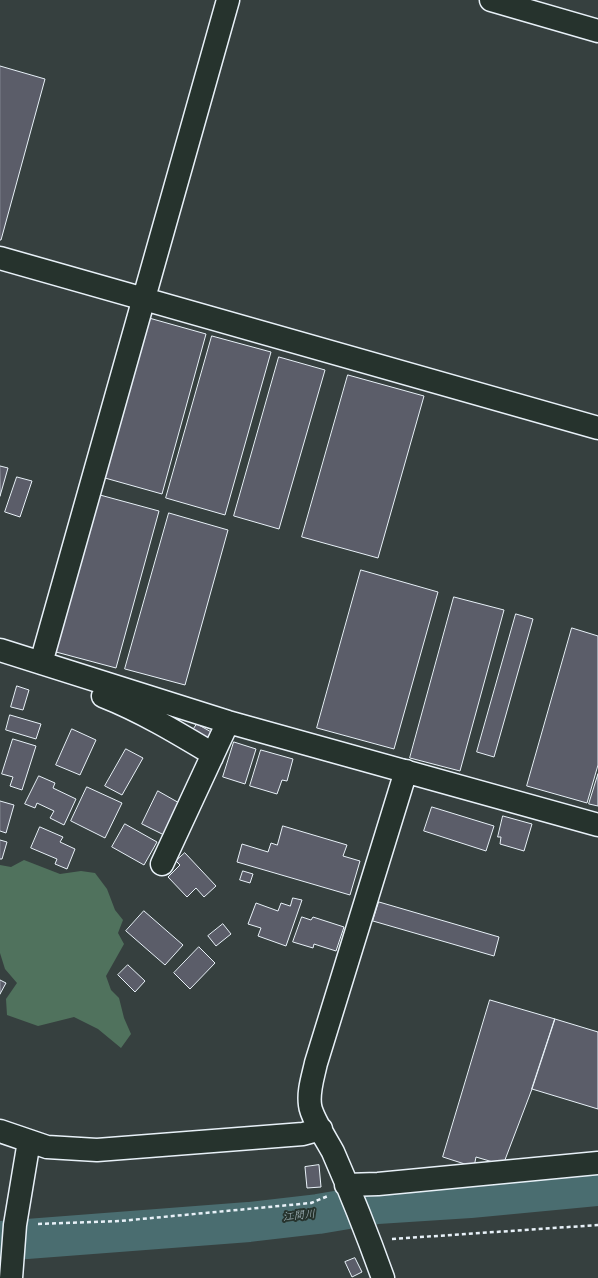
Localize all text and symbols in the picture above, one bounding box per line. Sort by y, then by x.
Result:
water label: 江間川 [282,1208,316,1224]

